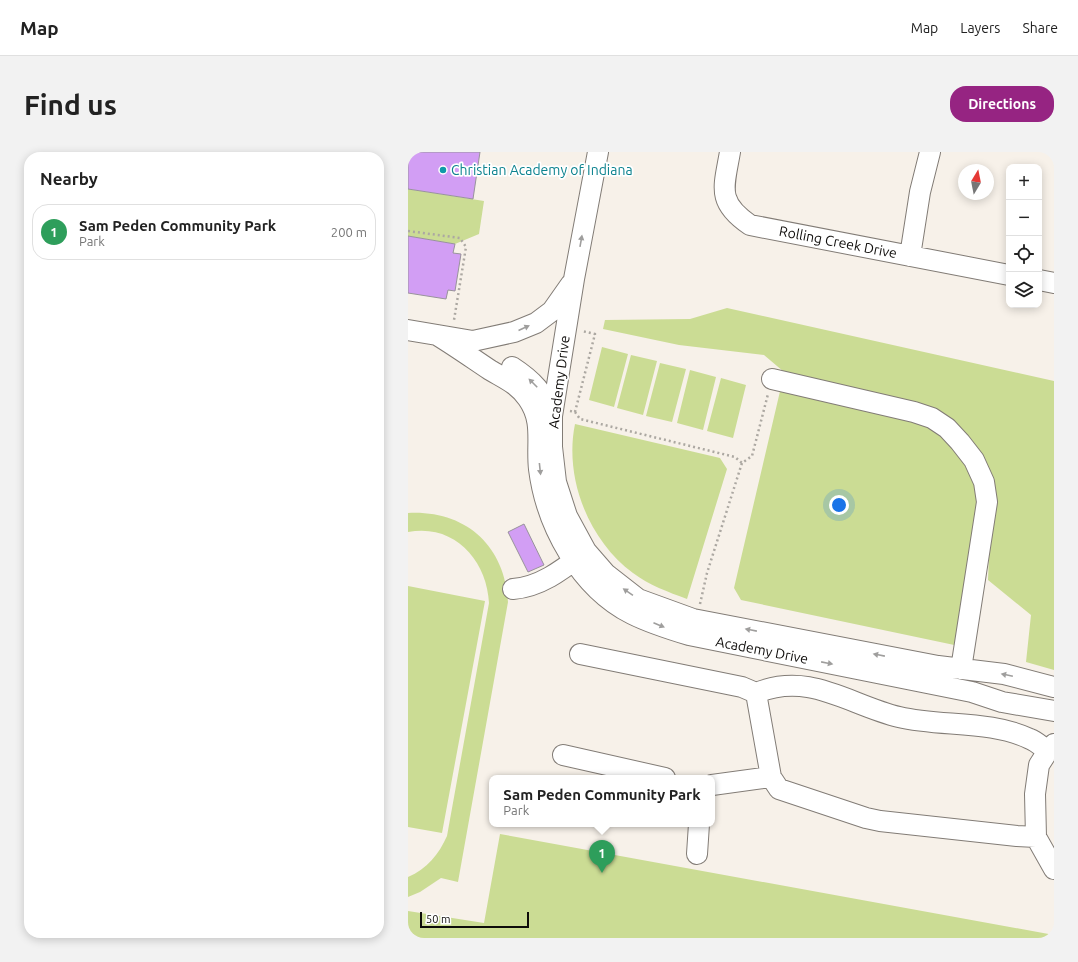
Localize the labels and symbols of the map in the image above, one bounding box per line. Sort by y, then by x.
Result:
place label: Christian Academy of Indiana [451,162,633,178]
north arrow [958,164,994,200]
marker: Christian Academy of Indiana [438,165,448,175]
street label: Rolling Creek Drive [778,223,898,261]
one-way arrow [578,235,584,247]
one-way arrow [519,324,531,330]
street label: Academy Drive [545,334,573,430]
one-way arrow [528,378,538,388]
one-way arrow [537,463,543,475]
your location [829,495,849,515]
one-way arrow [623,588,633,596]
one-way arrow [654,623,666,629]
one-way arrow [745,627,758,633]
street label: Academy Drive [714,633,810,667]
one-way arrow [873,652,885,658]
one-way arrow [821,660,833,666]
one-way arrow [1001,672,1013,678]
pin: 1 [589,840,615,873]
scale bar [420,910,529,929]

